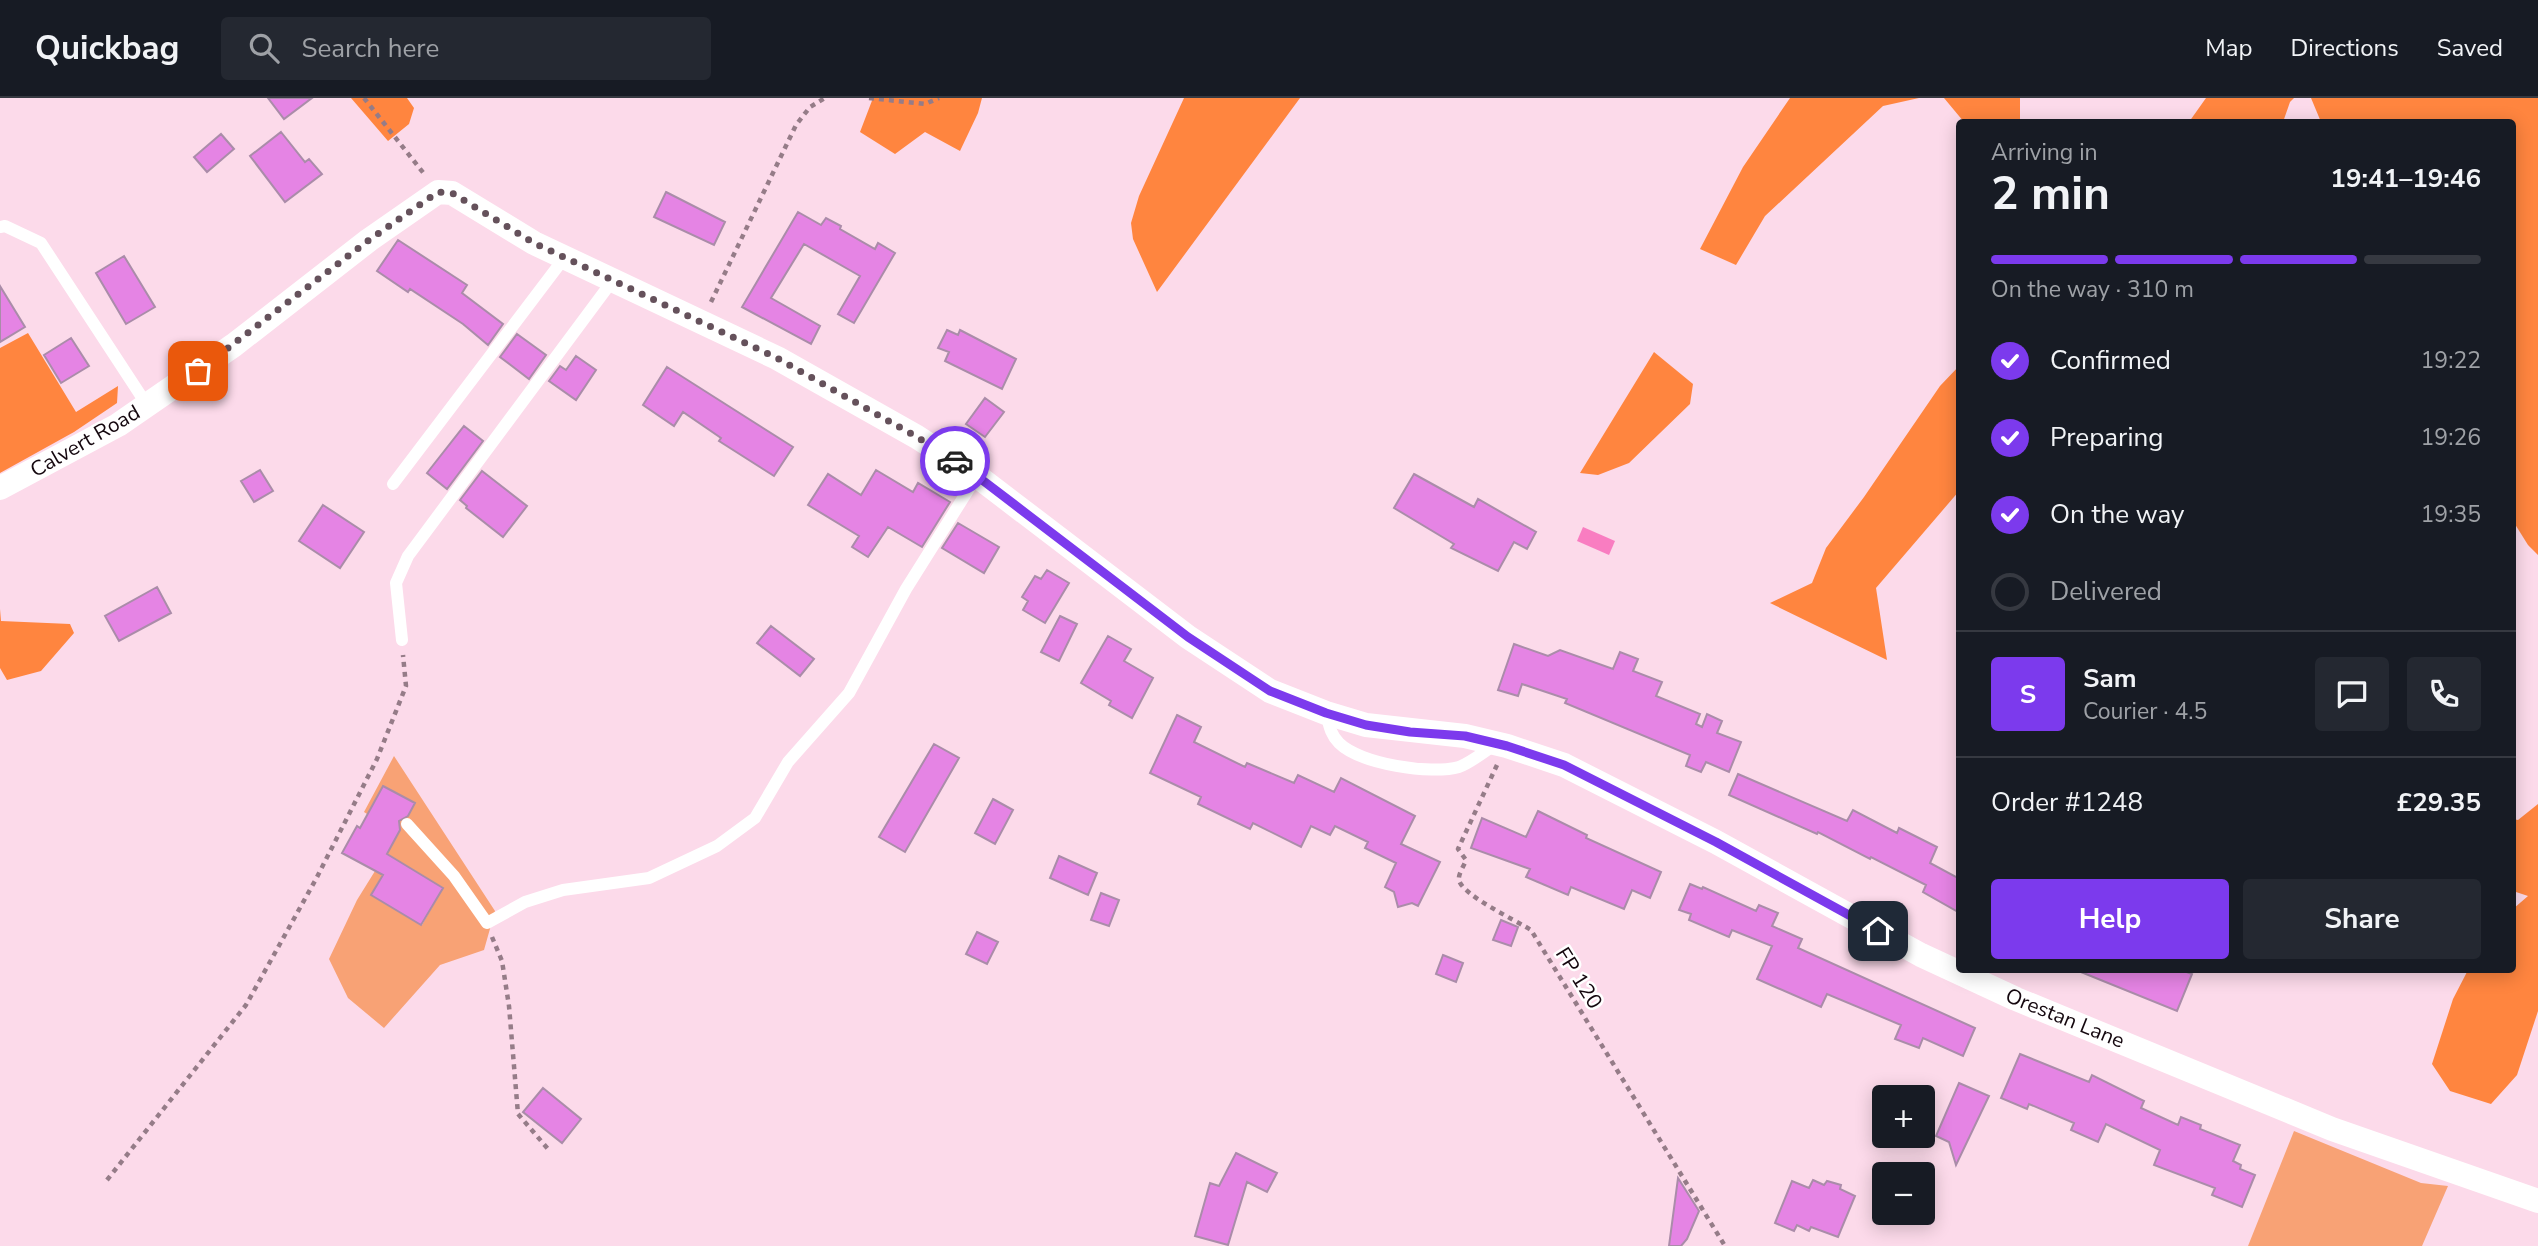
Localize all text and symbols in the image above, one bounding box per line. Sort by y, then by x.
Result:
search box [221,17,711,80]
text: Quickbag [35,26,179,71]
icon: search [245,29,283,67]
text: Search here [301,31,439,66]
text: Map [2205,32,2252,64]
text: Directions [2290,32,2399,64]
text: Saved [2437,32,2503,64]
text: Arriving in [1991,137,2098,168]
text: 19:41–19:46 [2330,161,2481,196]
text: 2 min [1991,162,2110,225]
text: On the way · 310 m [1991,274,2194,305]
pin [168,341,228,401]
icon: check [1991,342,2029,380]
text: Confirmed [2050,343,2171,378]
text: 19:22 [2421,345,2481,376]
icon: bag [179,352,217,390]
street label: Calvert Road [25,398,145,484]
icon: check [1991,419,2029,457]
text: Preparing [2050,420,2163,455]
text: 19:26 [2421,422,2481,453]
courier [920,426,990,496]
icon: car [936,442,974,480]
icon: check [1991,496,2029,534]
text: On the way [2050,497,2184,532]
text: 19:35 [2421,499,2481,530]
text: Delivered [2050,574,2162,609]
button: chat [2315,657,2389,731]
button: phone [2407,657,2481,731]
text: Sam [2083,661,2136,696]
text: S [2020,677,2036,712]
text: Courier · 4.5 [2083,696,2207,727]
text: Order #1248 [1991,785,2143,820]
text: £29.35 [2397,785,2481,820]
button: Help [1991,879,2229,959]
button: Share [2243,879,2481,959]
pin [1848,901,1908,961]
icon: home [1859,912,1897,950]
street label: FP 120 [1549,942,1609,1014]
street label: Orestan Lane [2001,981,2129,1055]
map controls [1872,1085,1935,1225]
button: + [1872,1085,1935,1148]
button: − [1872,1162,1935,1225]

